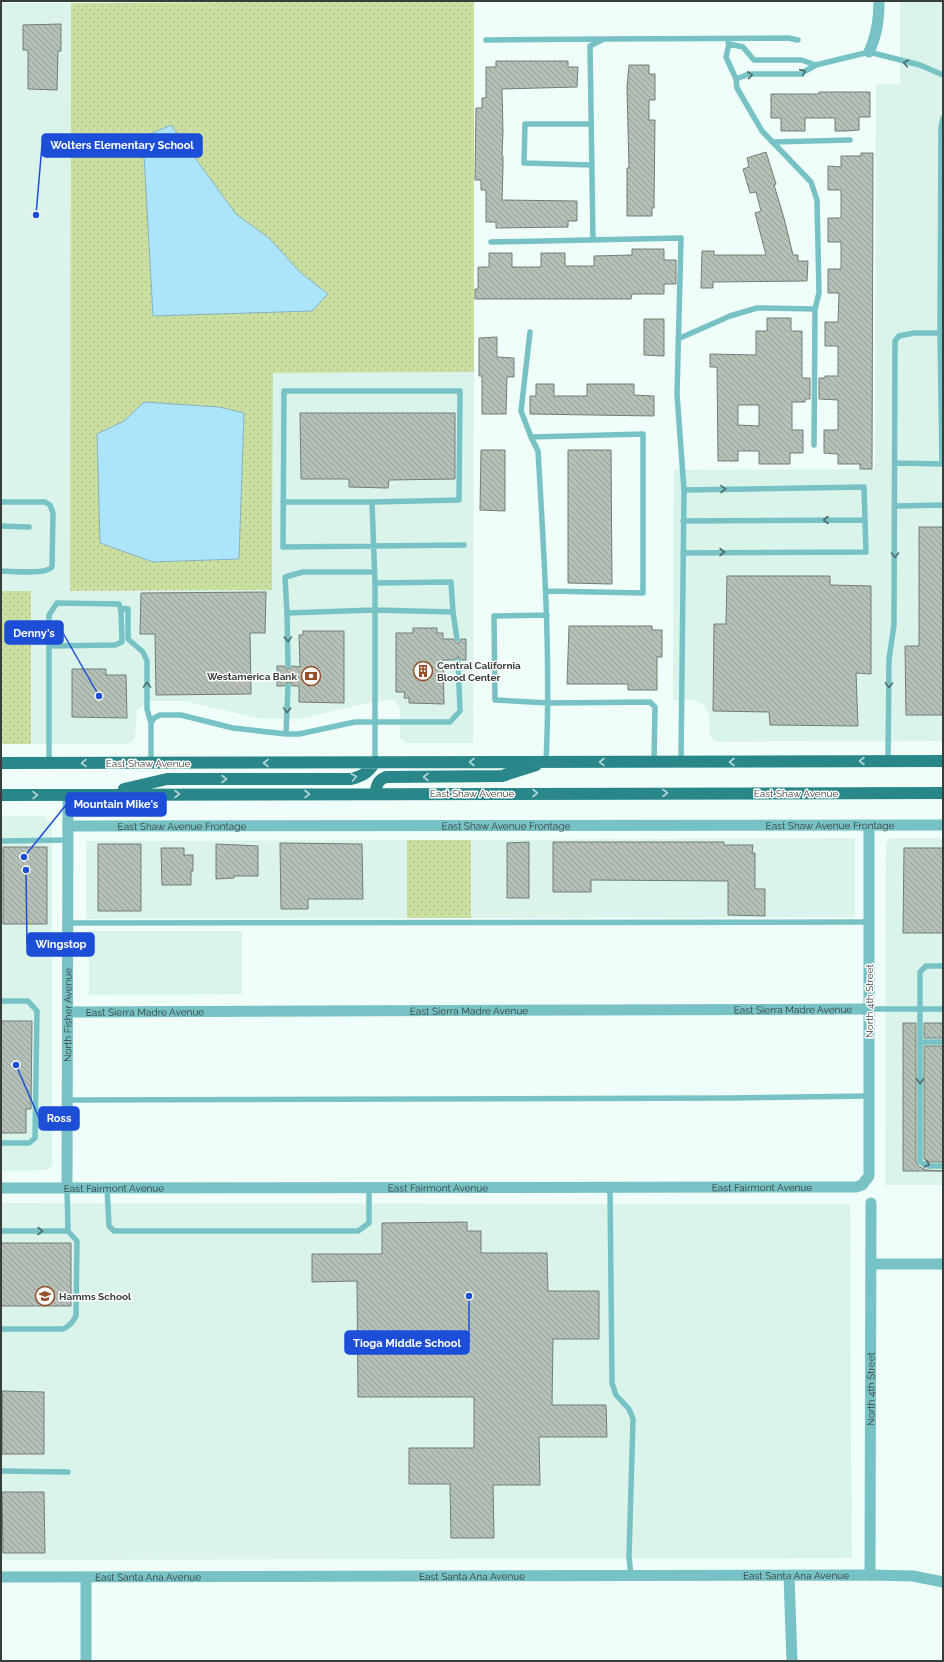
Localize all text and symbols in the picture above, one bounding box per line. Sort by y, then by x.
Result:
one-way arrow [903,59,910,67]
one-way arrow [799,68,806,76]
one-way arrow [747,71,753,80]
callout: Wolters Elementary School [42,134,202,157]
text: Wolters Elementary School [50,139,194,152]
one-way arrow [720,485,726,493]
one-way arrow [823,516,829,524]
one-way arrow [719,548,725,556]
one-way arrow [890,552,899,558]
callout: Denny's [5,621,63,644]
text: Denny's [13,627,55,640]
one-way arrow [284,636,292,642]
building icon: Central California Blood Center [412,660,434,682]
place label: Central California Blood Center [437,660,521,683]
bank icon: Westamerica Bank [300,665,322,687]
place label: Westamerica Bank [207,671,297,682]
one-way arrow [143,682,151,688]
one-way arrow [885,682,893,688]
one-way arrow [283,707,291,713]
one-way arrow [859,757,865,765]
street label: East Shaw Avenue [106,758,190,769]
one-way arrow [469,758,475,766]
one-way arrow [599,758,605,766]
one-way arrow [729,758,735,766]
one-way arrow [81,759,87,767]
one-way arrow [263,759,269,767]
one-way arrow [423,773,429,781]
one-way arrow [351,774,357,782]
one-way arrow [221,775,227,783]
street label: East Shaw Avenue [430,788,514,799]
street label: East Shaw Avenue [754,788,838,799]
one-way arrow [532,789,538,797]
one-way arrow [662,789,668,797]
one-way arrow [174,790,180,798]
one-way arrow [304,790,310,798]
one-way arrow [32,791,38,799]
callout: Mountain Mike's [66,793,166,816]
text: Mountain Mike's [74,798,159,811]
street label: East Shaw Avenue Frontage [442,820,571,832]
street label: East Shaw Avenue Frontage [766,820,895,831]
street label: East Shaw Avenue Frontage [118,821,247,832]
callout: Wingstop [27,933,94,956]
text: Wingstop [35,938,87,951]
street label: North 4th Street [864,963,875,1038]
street label: North Fisher Avenue [62,968,74,1062]
street label: East Sierra Madre Avenue [734,1004,852,1016]
street label: East Sierra Madre Avenue [410,1005,528,1017]
street label: East Sierra Madre Avenue [86,1006,204,1018]
one-way arrow [916,1078,924,1084]
callout: Ross [39,1107,79,1130]
text: Ross [47,1112,72,1125]
one-way arrow [924,1159,931,1168]
street label: East Fairmont Avenue [388,1182,488,1194]
street label: East Fairmont Avenue [712,1182,812,1193]
street label: East Fairmont Avenue [64,1183,164,1194]
one-way arrow [37,1227,43,1235]
school or university icon: Hamms School [34,1285,56,1307]
place label: Hamms School [59,1291,132,1302]
callout: Tioga Middle School [345,1331,469,1354]
text: Tioga Middle School [353,1337,461,1350]
street label: North 4th Street [865,1351,877,1426]
street label: East Santa Ana Avenue [743,1570,849,1581]
street label: East Santa Ana Avenue [419,1571,525,1582]
street label: East Santa Ana Avenue [95,1572,201,1583]

